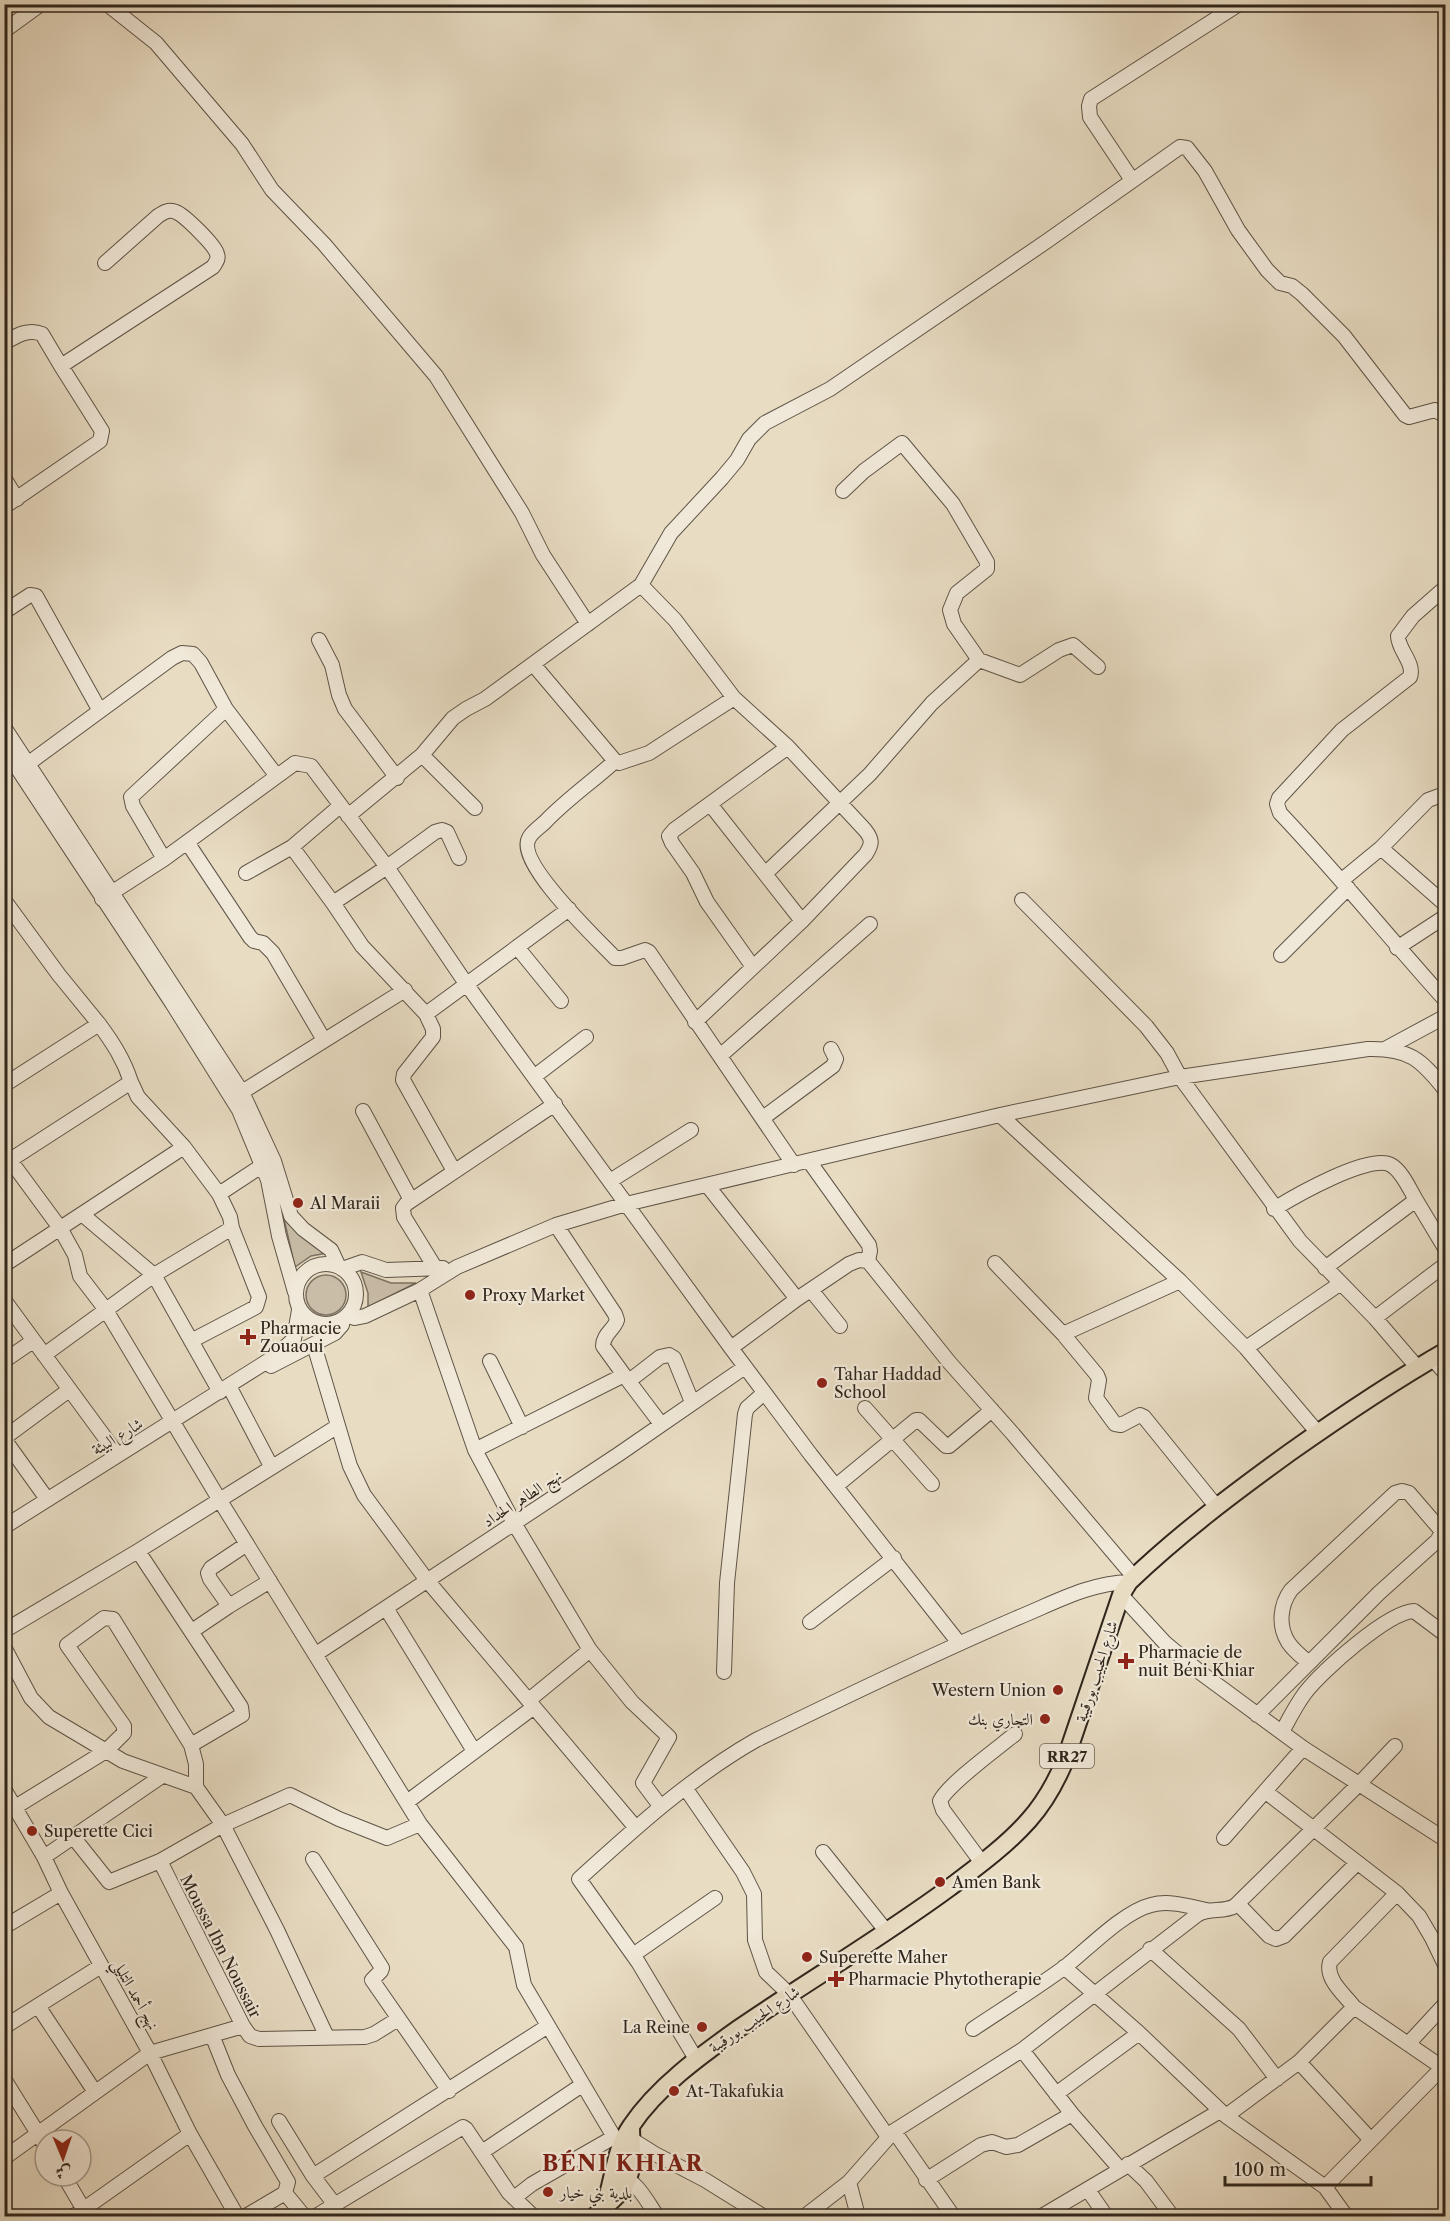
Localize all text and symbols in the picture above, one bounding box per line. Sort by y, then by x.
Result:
place label: Al Maraii [309,1193,380,1213]
marker: Al Maraii [291,1196,305,1210]
place label: Proxy Market [482,1285,585,1305]
marker: Proxy Market [463,1288,477,1302]
place label: Pharmacie Zouaoui [260,1318,341,1356]
marker: Pharmacie Zouaoui [241,1330,255,1344]
place label: Tahar Haddad School [834,1364,942,1402]
marker: Tahar Haddad School [815,1376,829,1390]
street label: شارع البيئة [88,1413,148,1462]
street label: نهج الطاهر الحداد [479,1465,568,1535]
street label: شارع الحبيب بورقيبة [1070,1618,1126,1725]
place label: Pharmacie de nuit Béni Khiar [1138,1642,1255,1680]
marker: Pharmacie de nuit Béni Khiar [1119,1654,1133,1668]
place label: Western Union [931,1680,1046,1700]
marker: Western Union [1051,1683,1065,1697]
place label: التجاري بنك [968,1709,1033,1732]
marker: التجاري بنك [1038,1712,1052,1726]
road number: RR27 [1040,1744,1094,1768]
place label: Superette Cici [44,1821,153,1841]
marker: Superette Cici [25,1824,39,1838]
street label: Moussa Ibn Noussair [176,1871,266,2021]
place label: Amen Bank [951,1872,1042,1892]
marker: Amen Bank [933,1875,947,1889]
place label: Superette Maher [819,1947,948,1967]
marker: Superette Maher [800,1950,814,1964]
street label: نهج أحمد التليلي [103,1955,165,2036]
place label: Pharmacie Phytotherapie [848,1969,1042,1989]
marker: Pharmacie Phytotherapie [829,1972,843,1986]
street label: شارع الحبيب بورقيبة [705,1981,806,2060]
place label: La Reine [623,2017,690,2037]
marker: La Reine [695,2020,709,2034]
place label: At-Takafukia [685,2081,784,2101]
marker: At-Takafukia [667,2084,681,2098]
north arrow [33,2128,93,2188]
district label: BÉNI KHIAR [542,2149,704,2177]
scale bar [1225,2149,1370,2187]
text: 100 m [1234,2159,1286,2181]
text: ش [55,2163,72,2183]
place label: بلدية بني خيار [558,2182,632,2207]
marker: بلدية بني خيار [541,2185,555,2199]

